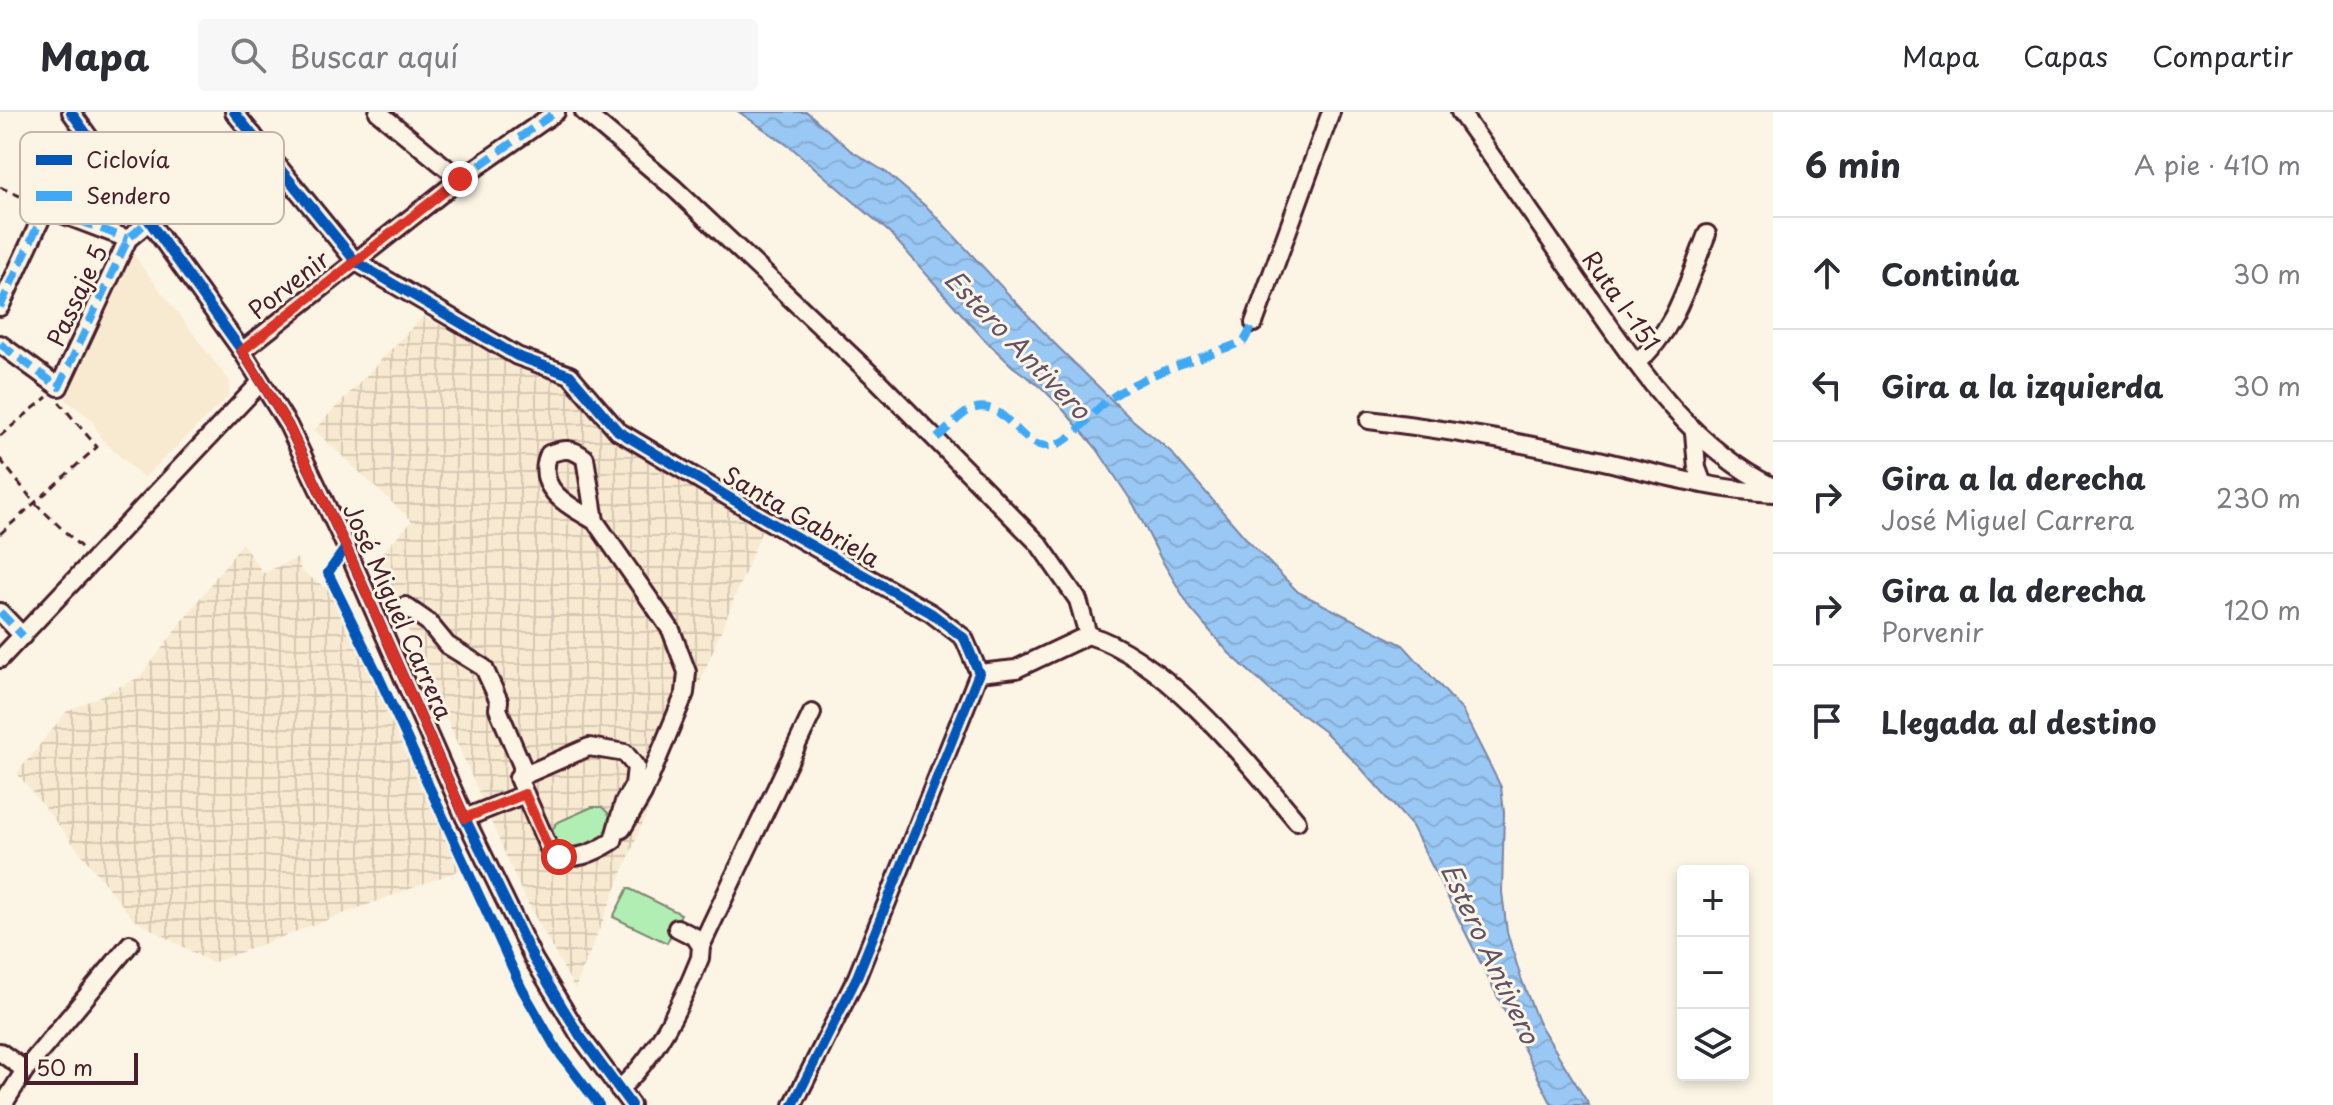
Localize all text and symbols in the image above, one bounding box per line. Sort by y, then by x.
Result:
search box [198,19,758,91]
text: Mapa [40,27,150,84]
icon: search [226,33,270,77]
text: Buscar aquí [290,33,458,78]
text: Mapa [1902,34,1979,77]
text: Capas [2023,34,2108,77]
text: Compartir [2152,34,2293,77]
legend [20,132,284,224]
text: 6 min [1805,138,1901,190]
text: Ciclovía [86,142,170,175]
text: A pie · 410 m [2134,145,2301,184]
route end [442,161,478,197]
text: Sendero [86,178,171,211]
street label: Passaje 5 [37,238,115,352]
street label: Porvenir [240,241,336,327]
street label: Ruta I-151 [1574,243,1670,357]
icon: ahead [1805,251,1849,295]
text: Continúa [1881,251,2020,296]
text: 30 m [2233,254,2301,293]
water label: Estero Antivero [936,260,1101,429]
icon: left [1805,363,1849,407]
text: Gira a la izquierda [1881,363,2164,408]
text: 30 m [2233,366,2301,405]
text: Gira a la derecha [1881,455,2146,500]
street label: Santa Gabriela [717,456,887,576]
icon: right [1805,475,1849,519]
text: 230 m [2216,478,2301,517]
street label: José Miguel Carrera [335,497,463,725]
text: José Miguel Carrera [1881,500,2134,539]
text: Gira a la derecha [1881,567,2146,612]
icon: right [1805,587,1849,631]
text: 120 m [2224,590,2301,629]
text: Porvenir [1881,612,1983,651]
icon: arrive [1805,699,1849,743]
text: Llegada al destino [1881,699,2156,744]
route start [541,839,577,875]
water label: Estero Antivero [1432,856,1551,1051]
map controls [1677,865,1749,1081]
button: + [1677,865,1749,937]
button: − [1677,937,1749,1009]
button: layers [1677,1009,1749,1081]
scale bar [24,1049,138,1085]
text: 50 m [36,1050,93,1083]

